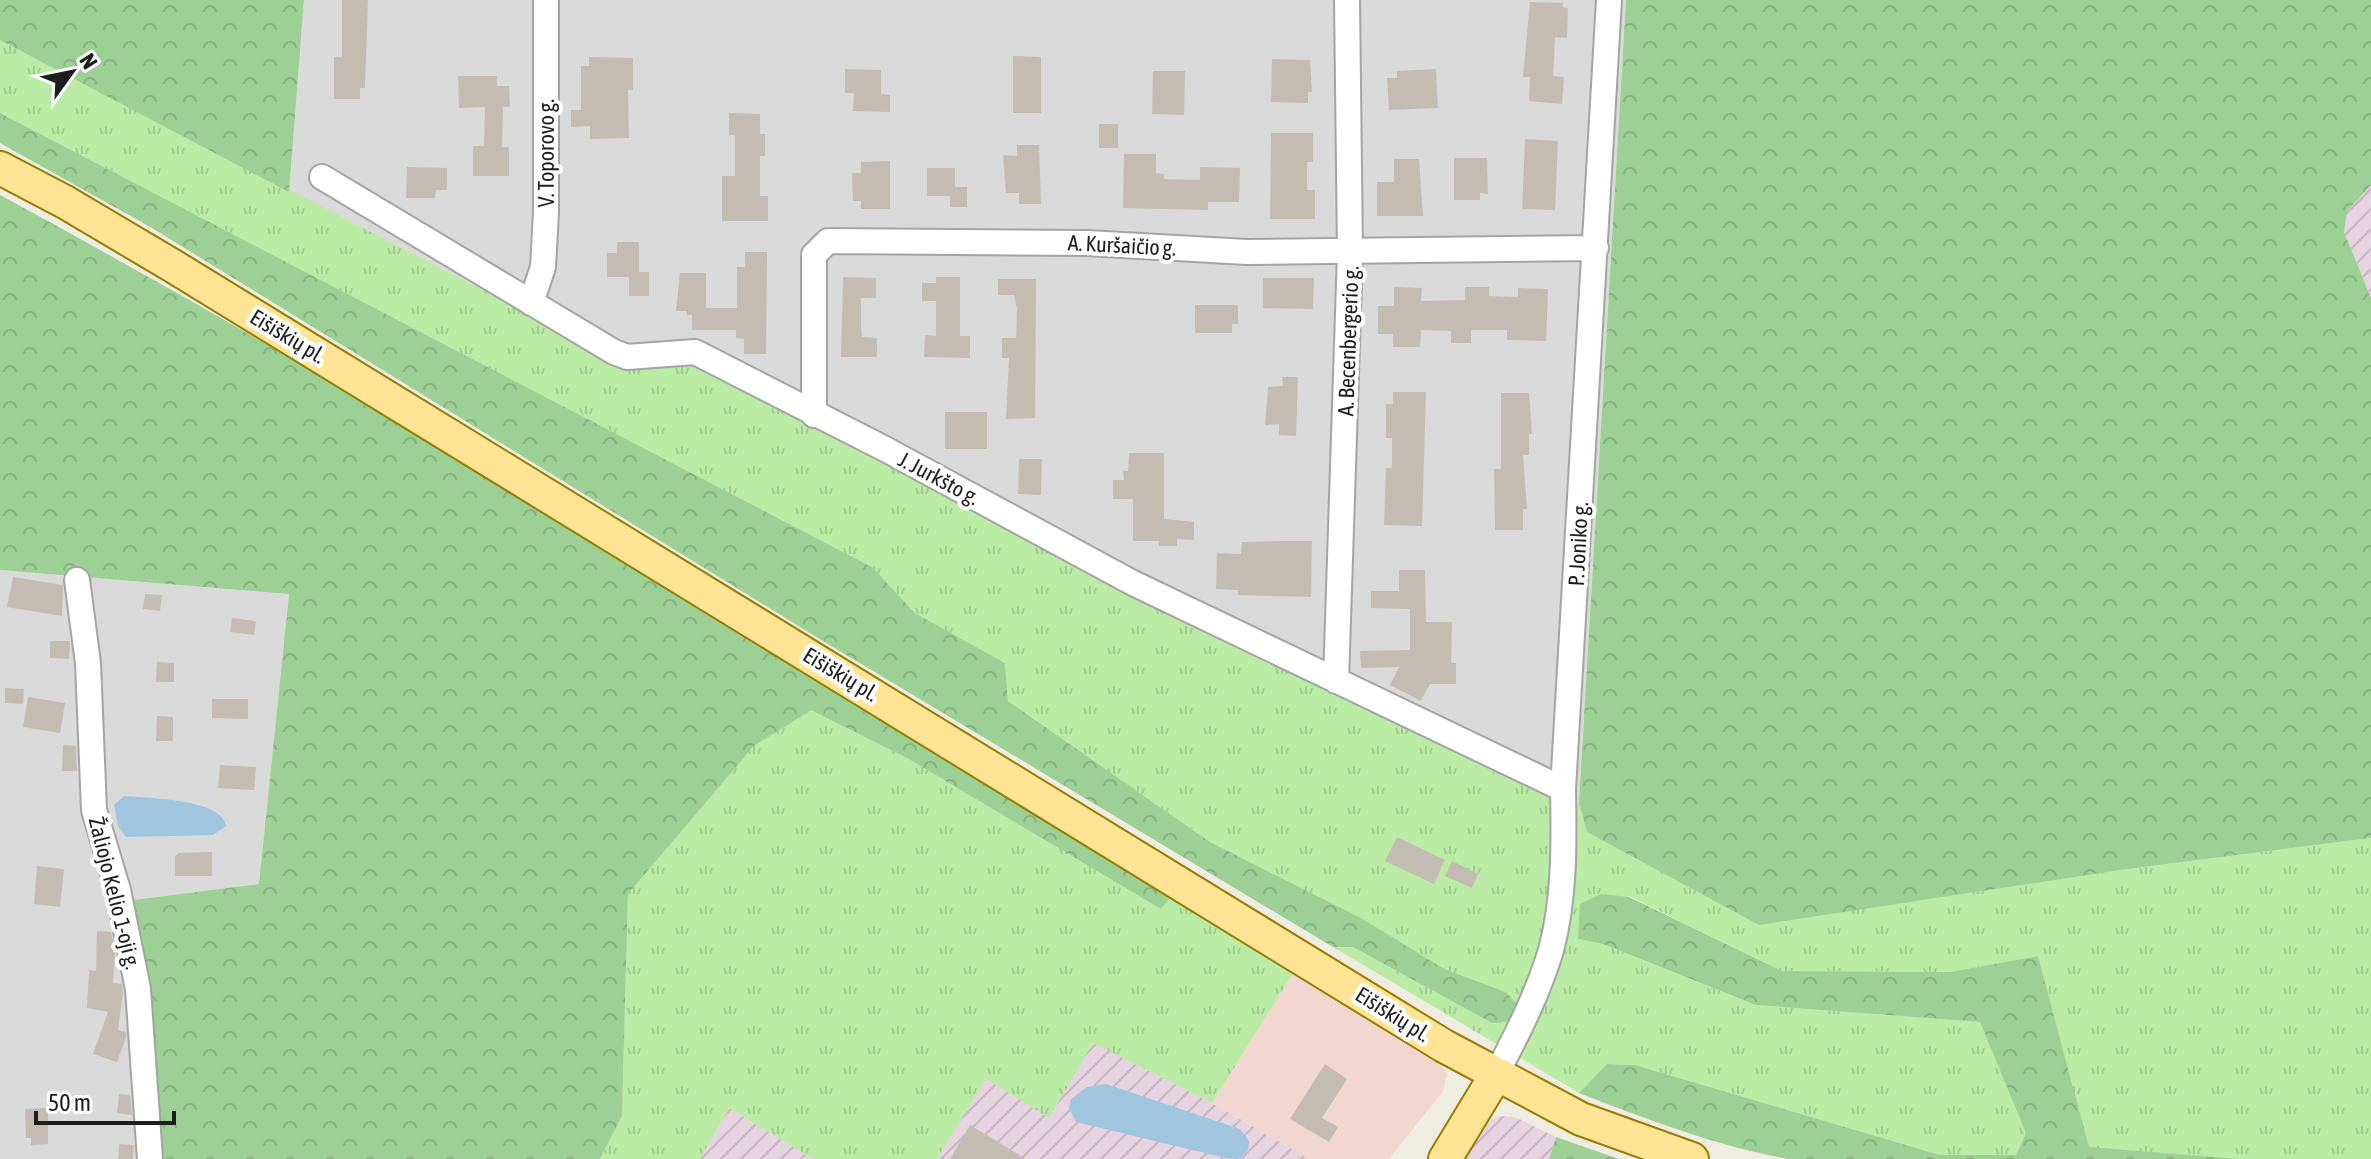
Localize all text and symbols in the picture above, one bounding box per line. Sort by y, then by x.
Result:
north arrow [32,32,112,112]
text: N [74,49,103,74]
street label: V. Toporovo g. [533,99,559,207]
street label: A. Kuršaičio g. [1067,229,1177,261]
street label: A. Becenbergerio g. [1332,265,1364,417]
street label: Eišiškių pl. [246,304,330,369]
street label: J. Jurkšto g. [894,446,984,510]
street label: P. Joniko g. [1563,501,1593,587]
street label: Eišiškių pl. [799,642,883,707]
street label: Žaliojo Kelio 1-oji g. [84,814,146,972]
street label: Eišiškių pl. [1351,981,1435,1047]
scale bar [36,1075,174,1125]
text: 50 m [48,1089,91,1116]

